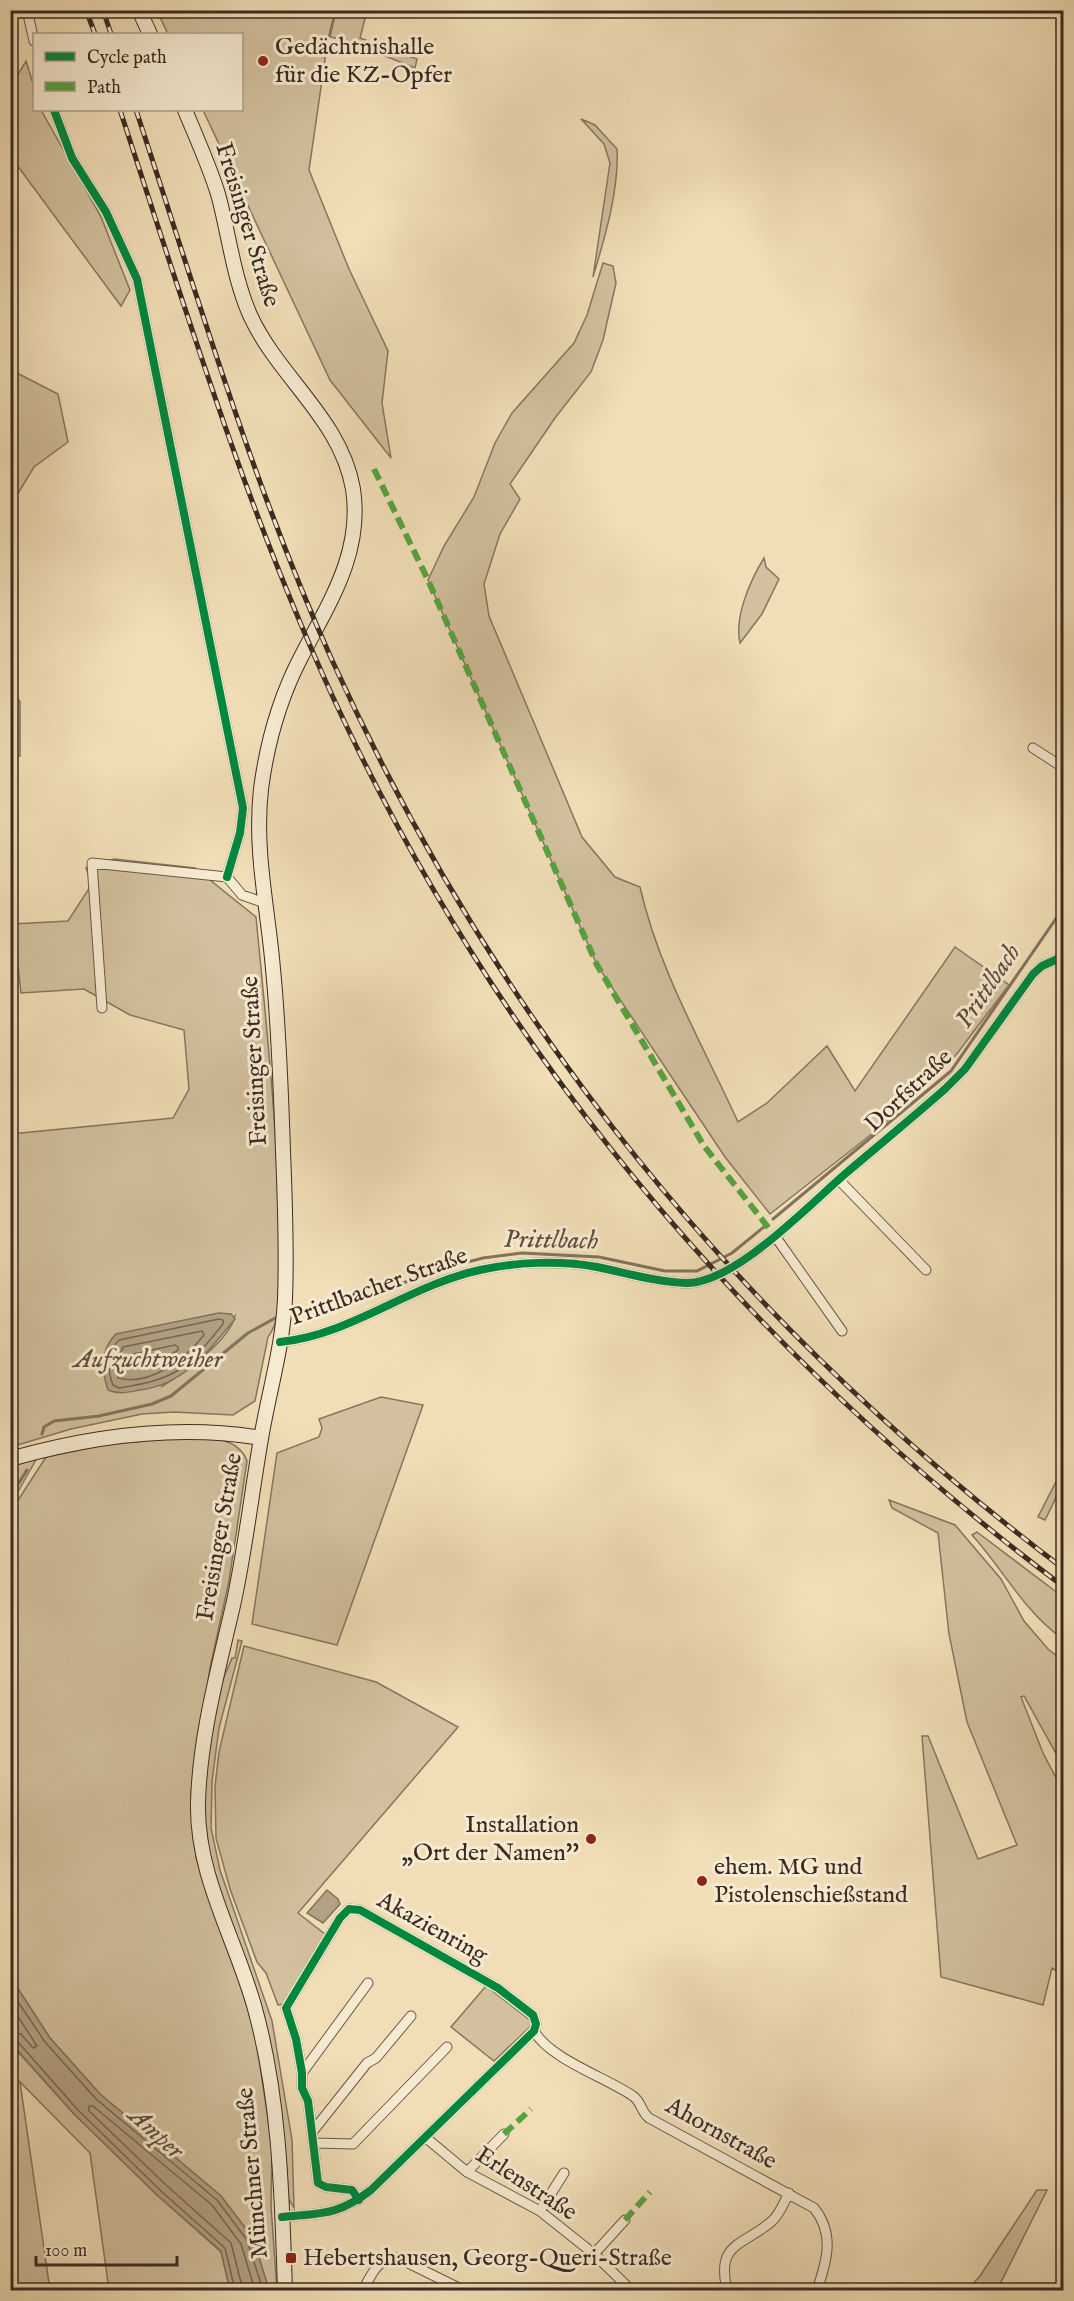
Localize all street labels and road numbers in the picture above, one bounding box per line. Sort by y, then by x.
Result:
street label: Freisinger Straße [207,139,287,311]
street label: Freisinger Straße [235,975,275,1147]
street label: Dorfstraße [859,1043,959,1139]
street label: Prittlbacher Straße [286,1241,472,1333]
street label: Freisinger Straße [190,1451,250,1623]
street label: Akazienring [370,1884,494,1972]
street label: Münchner Straße [230,2086,276,2260]
street label: Ahornstraße [659,2090,782,2177]
street label: Erlenstraße [469,2140,583,2228]

